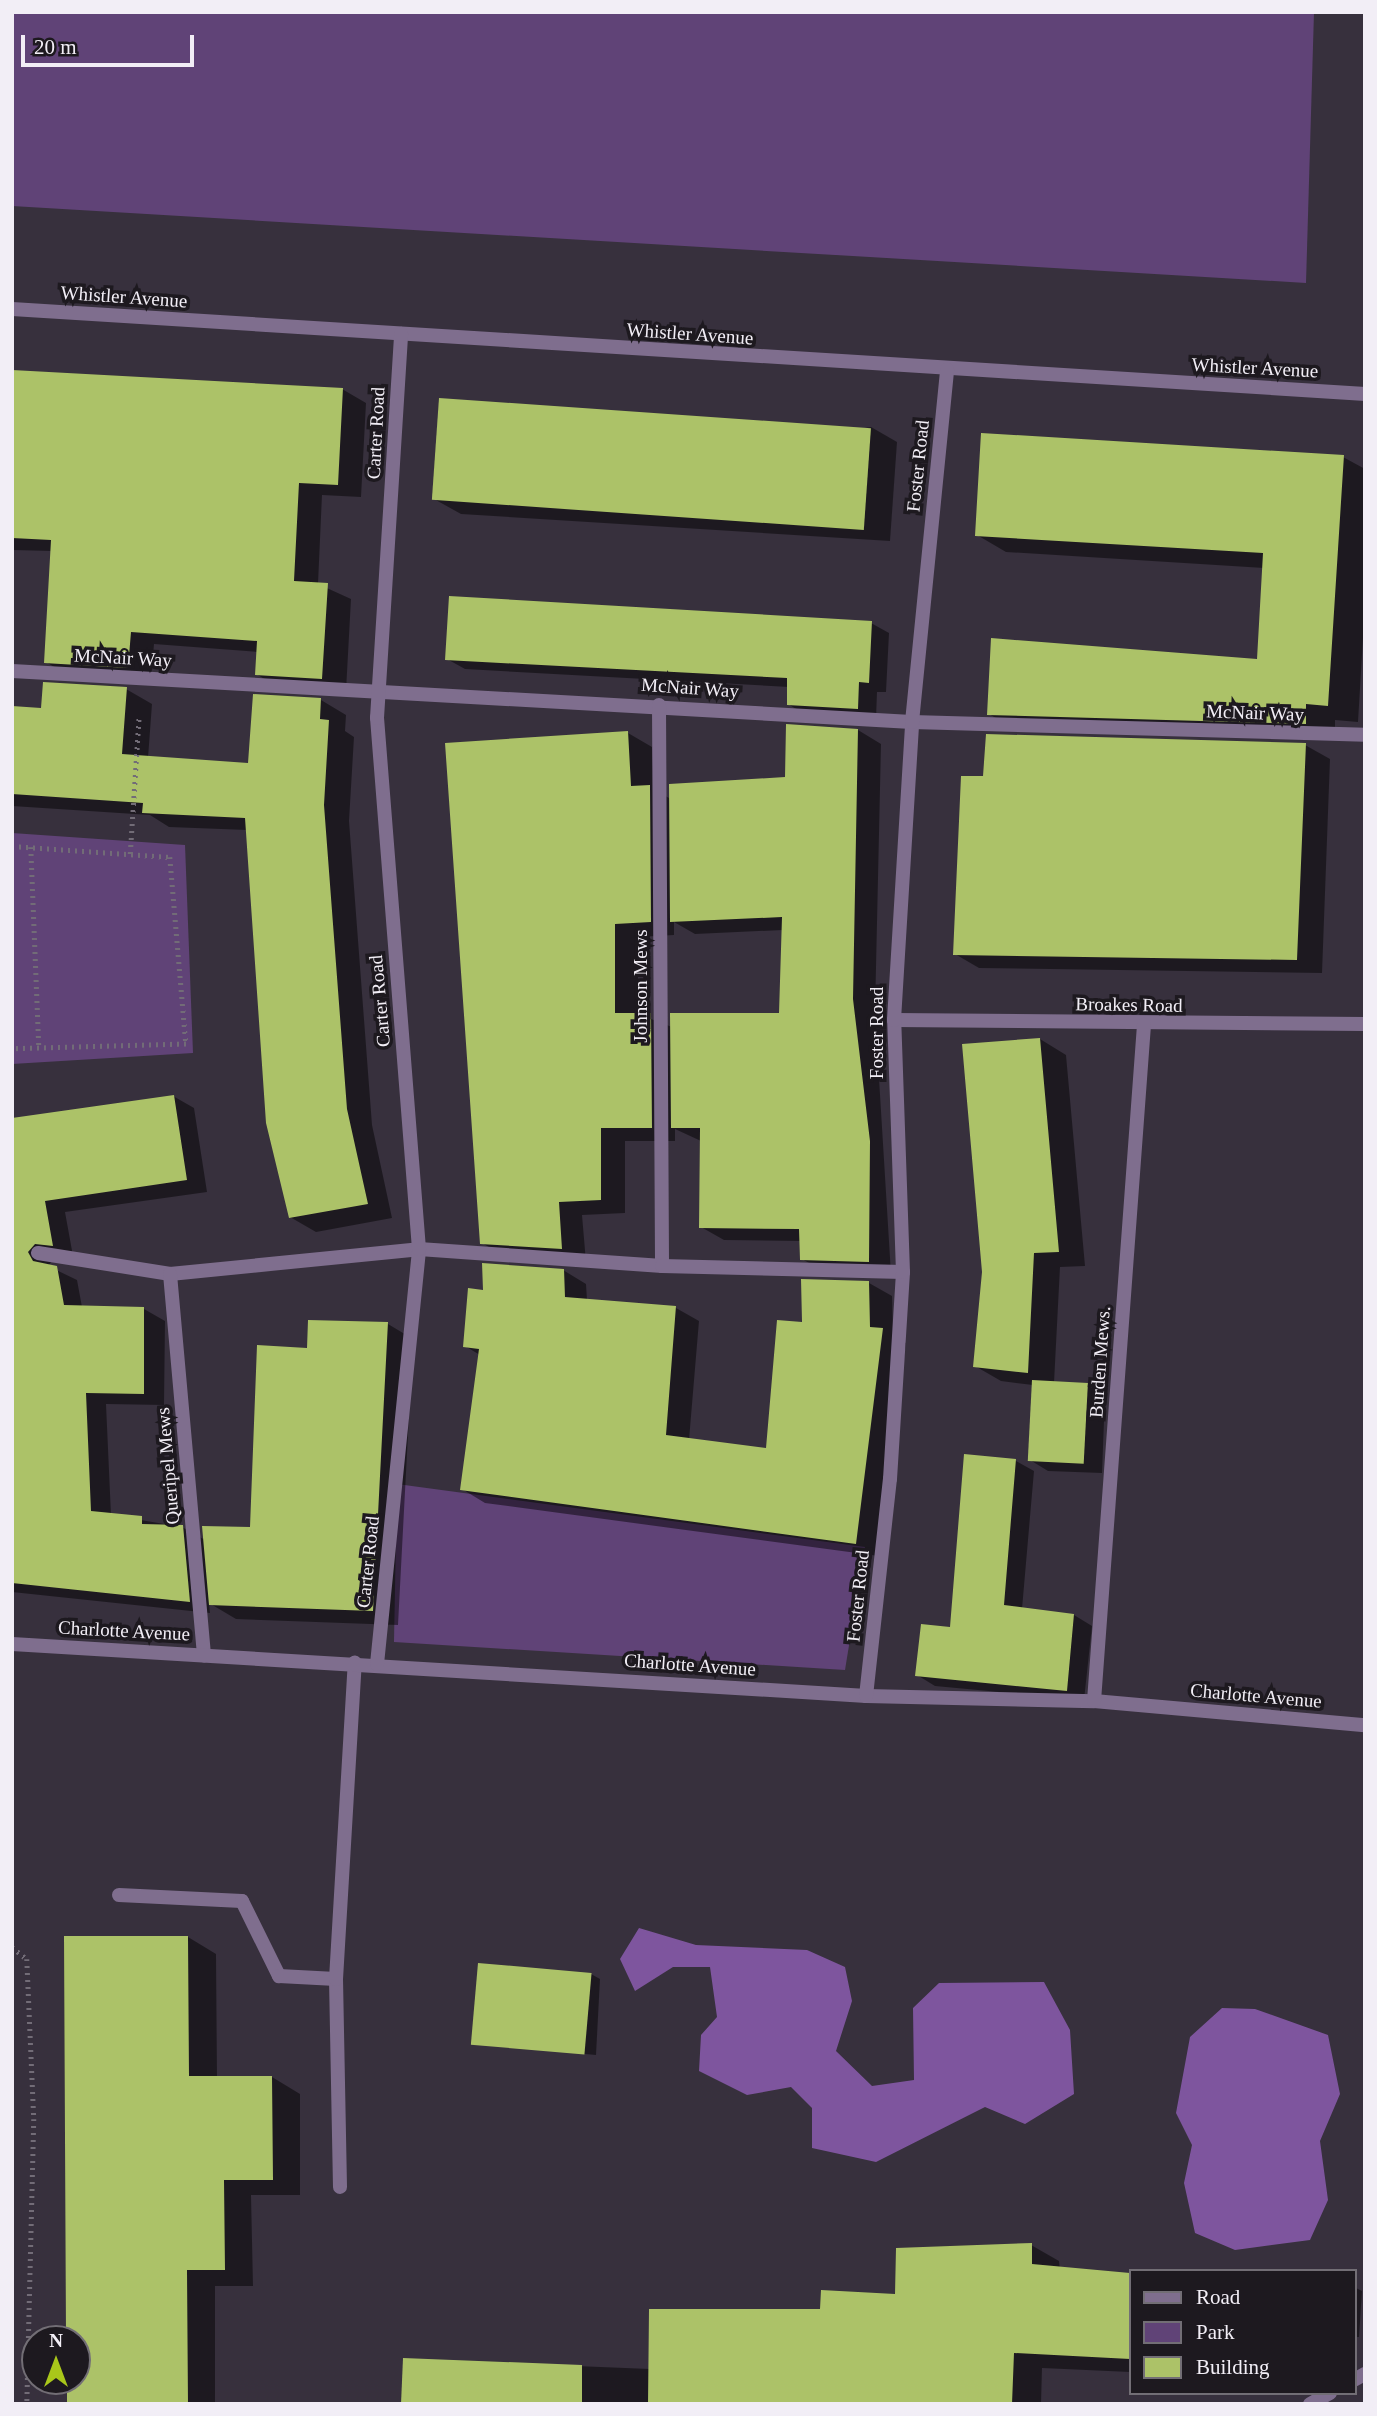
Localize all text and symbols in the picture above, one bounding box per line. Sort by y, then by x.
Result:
scale bar [24,21,198,65]
text: 20 m [34,35,77,59]
street label: Whistler Avenue [59,281,189,313]
street label: Whistler Avenue [625,318,755,350]
street label: Whistler Avenue [1191,353,1319,383]
street label: Carter Road [362,386,390,480]
street label: Foster Road [902,419,934,513]
street label: McNair Way [73,644,173,672]
street label: McNair Way [640,673,740,703]
street label: McNair Way [1206,700,1304,726]
street label: Johnson Mews [630,929,652,1043]
street label: Carter Road [365,954,395,1048]
street label: Foster Road [866,987,888,1079]
street label: Broakes Road [1075,993,1183,1017]
street label: Burden Mews. [1085,1305,1115,1419]
street label: Queripel Mews [152,1406,184,1526]
street label: Carter Road [352,1515,384,1609]
street label: Foster Road [842,1549,874,1643]
street label: Charlotte Avenue [57,1616,191,1646]
street label: Charlotte Avenue [623,1649,757,1681]
street label: Charlotte Avenue [1189,1679,1323,1713]
legend [1128,2269,1356,2395]
text: Road [1196,2285,1240,2309]
text: Park [1196,2320,1235,2344]
north arrow [21,2325,91,2395]
text: N [49,2330,63,2351]
text: Building [1196,2355,1270,2379]

